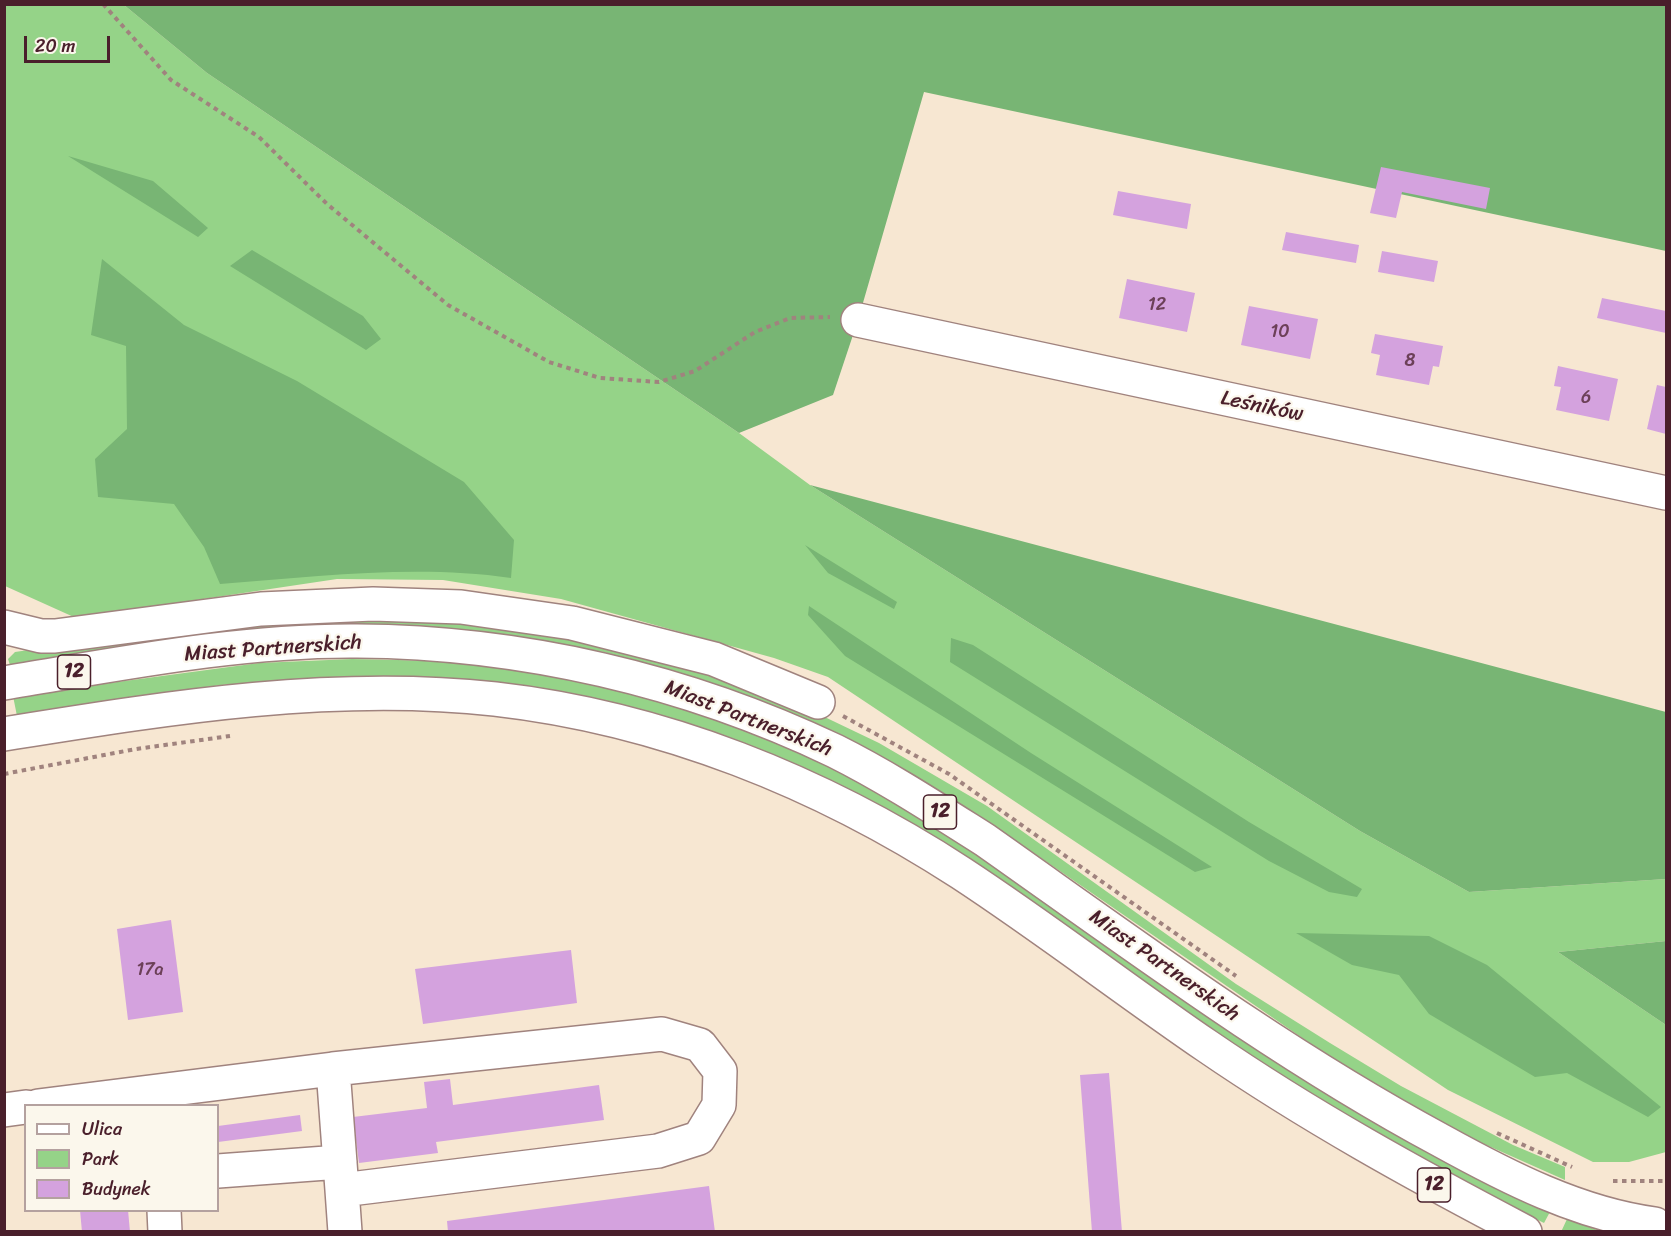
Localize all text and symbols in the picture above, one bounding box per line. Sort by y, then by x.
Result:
scale bar [27,24,112,62]
text: 20 m [35,30,75,62]
house number: 12 [1148,294,1166,316]
house number: 10 [1270,321,1290,343]
house number: 8 [1405,350,1415,372]
street label: Leśników [1218,386,1306,428]
house number: 6 [1581,387,1591,409]
street label: Miast Partnerskich [183,630,363,668]
road number: 12 [58,655,90,689]
street label: Miast Partnerskich [661,675,835,763]
road number: 12 [924,795,956,829]
street label: Miast Partnerskich [1084,905,1244,1027]
house number: 17a [136,959,164,981]
legend [24,1104,219,1212]
text: Ulica [82,1113,122,1145]
text: Park [82,1143,119,1175]
road number: 12 [1418,1168,1450,1202]
text: Budynek [82,1173,150,1205]

